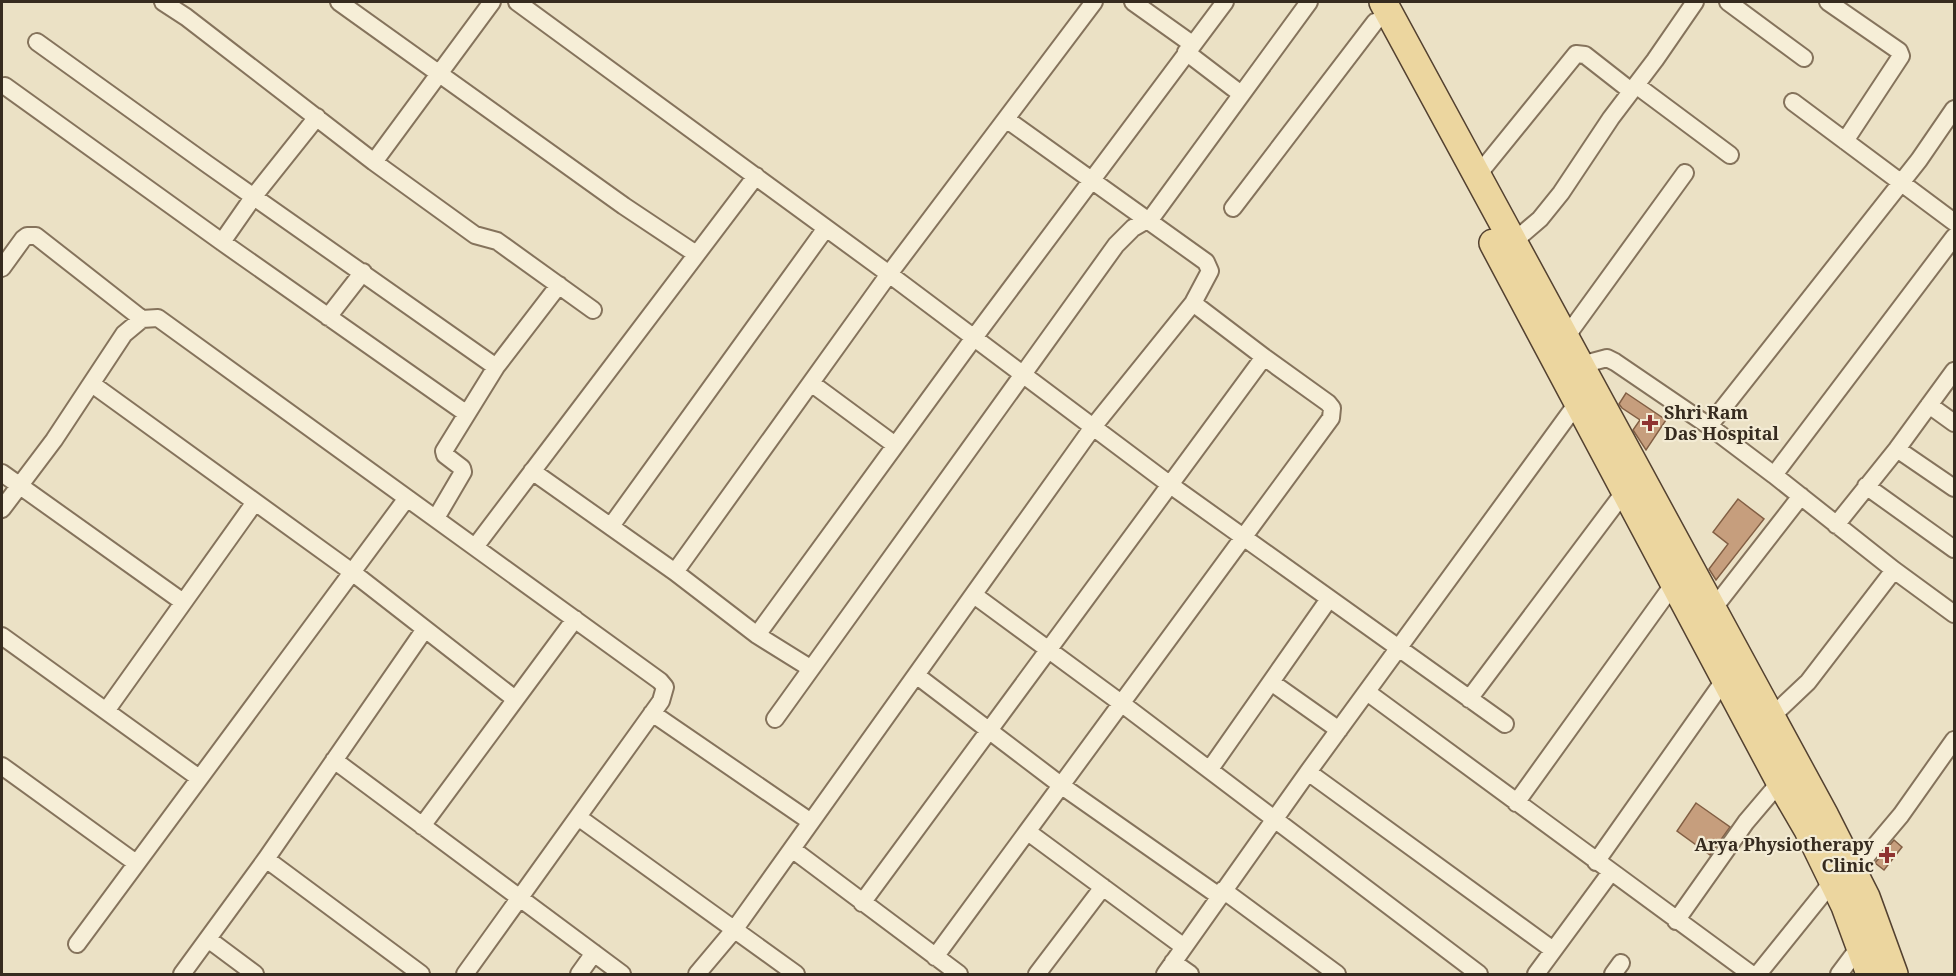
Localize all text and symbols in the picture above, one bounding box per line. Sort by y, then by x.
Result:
place label: Shri Ram Das Hospital [1664,400,1779,445]
marker: Shri Ram Das Hospital [1641,414,1659,432]
place label: Arya Physiotherapy Clinic [1694,832,1875,877]
marker: Arya Physiotherapy Clinic [1878,846,1896,864]

